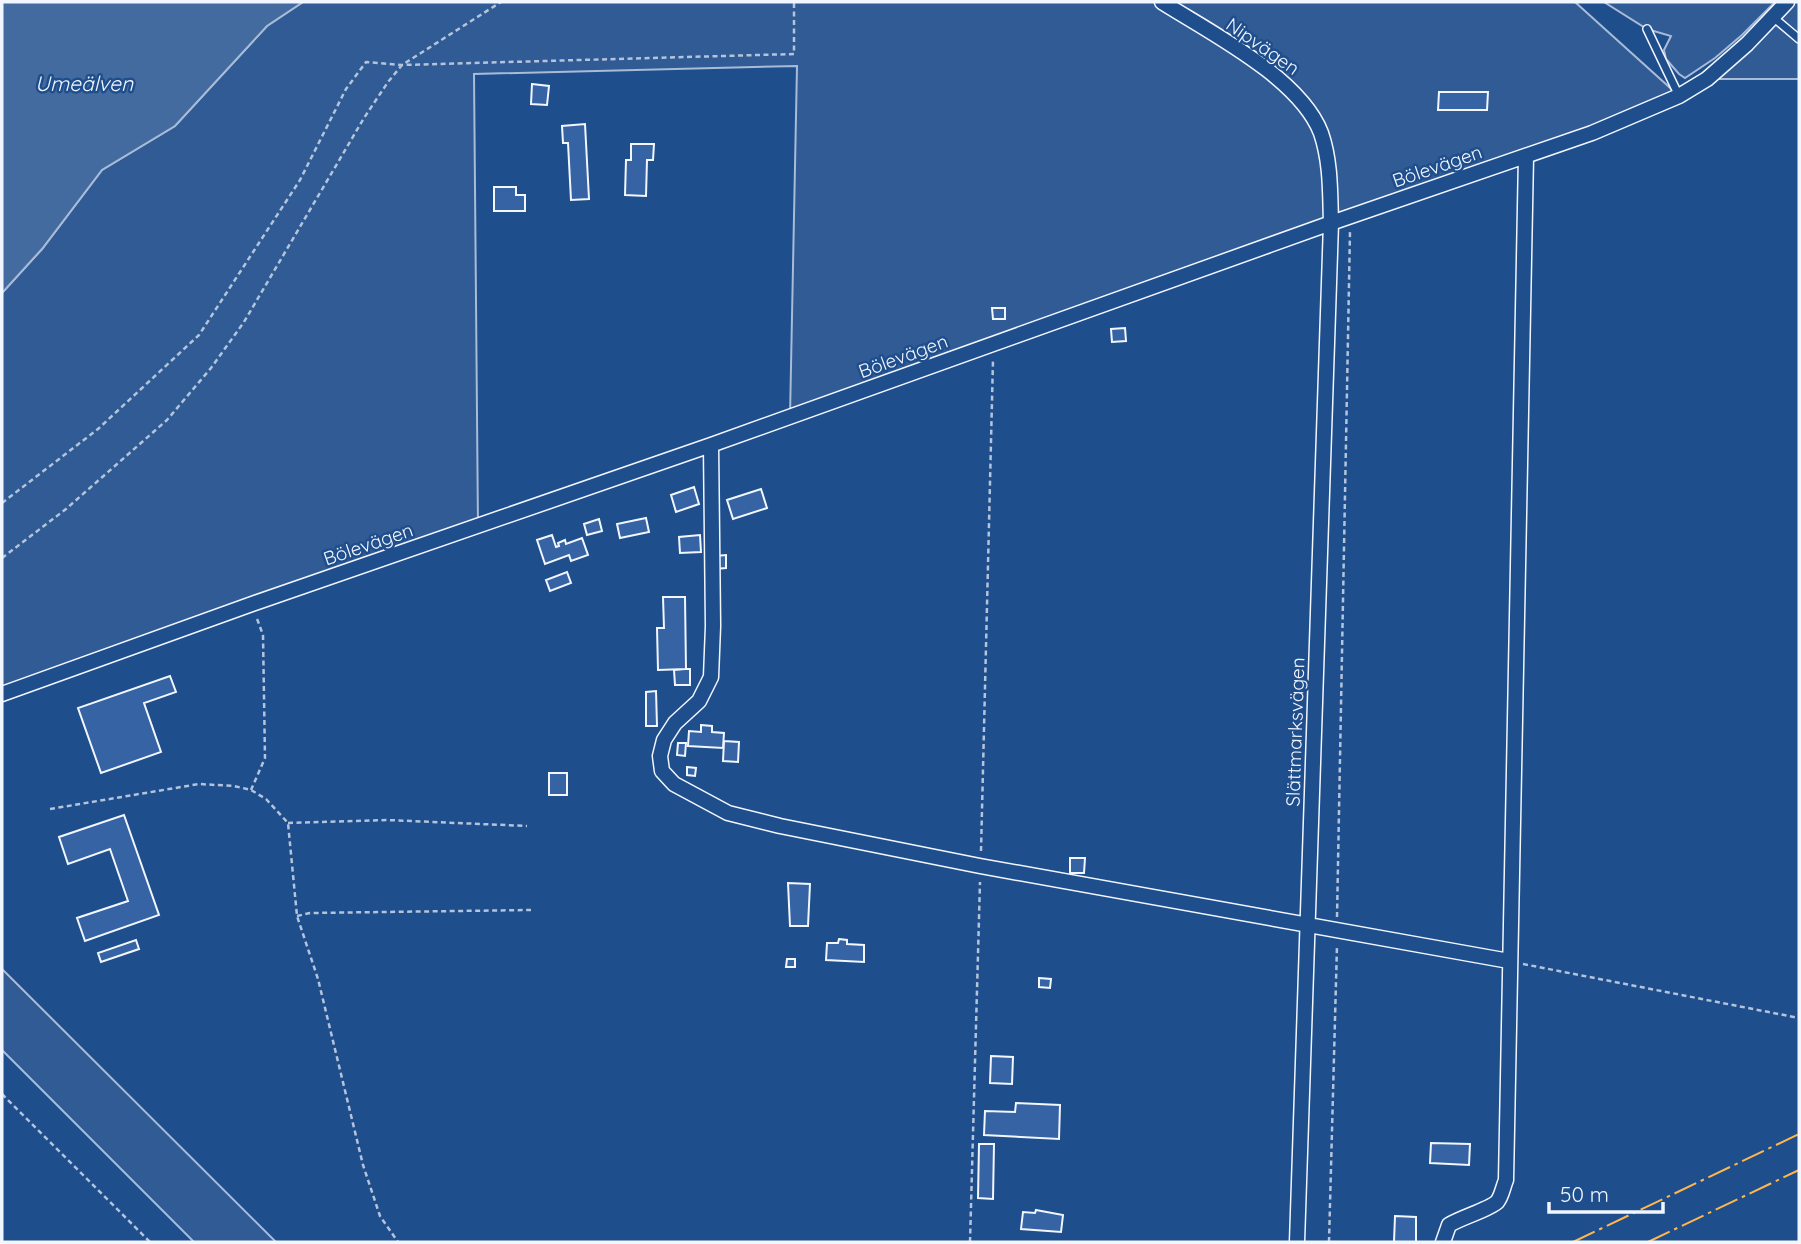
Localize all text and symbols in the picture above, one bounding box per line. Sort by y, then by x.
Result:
street label: Nipvägen [1222,12,1304,80]
water label: Umeälven [35,70,134,96]
street label: Bölevägen [1389,139,1485,193]
street label: Bölevägen [855,329,951,383]
street label: Bölevägen [320,517,416,571]
street label: Slättmarksvägen [1280,657,1310,807]
scale bar [1549,1170,1663,1214]
text: 50 m [1560,1181,1609,1207]

